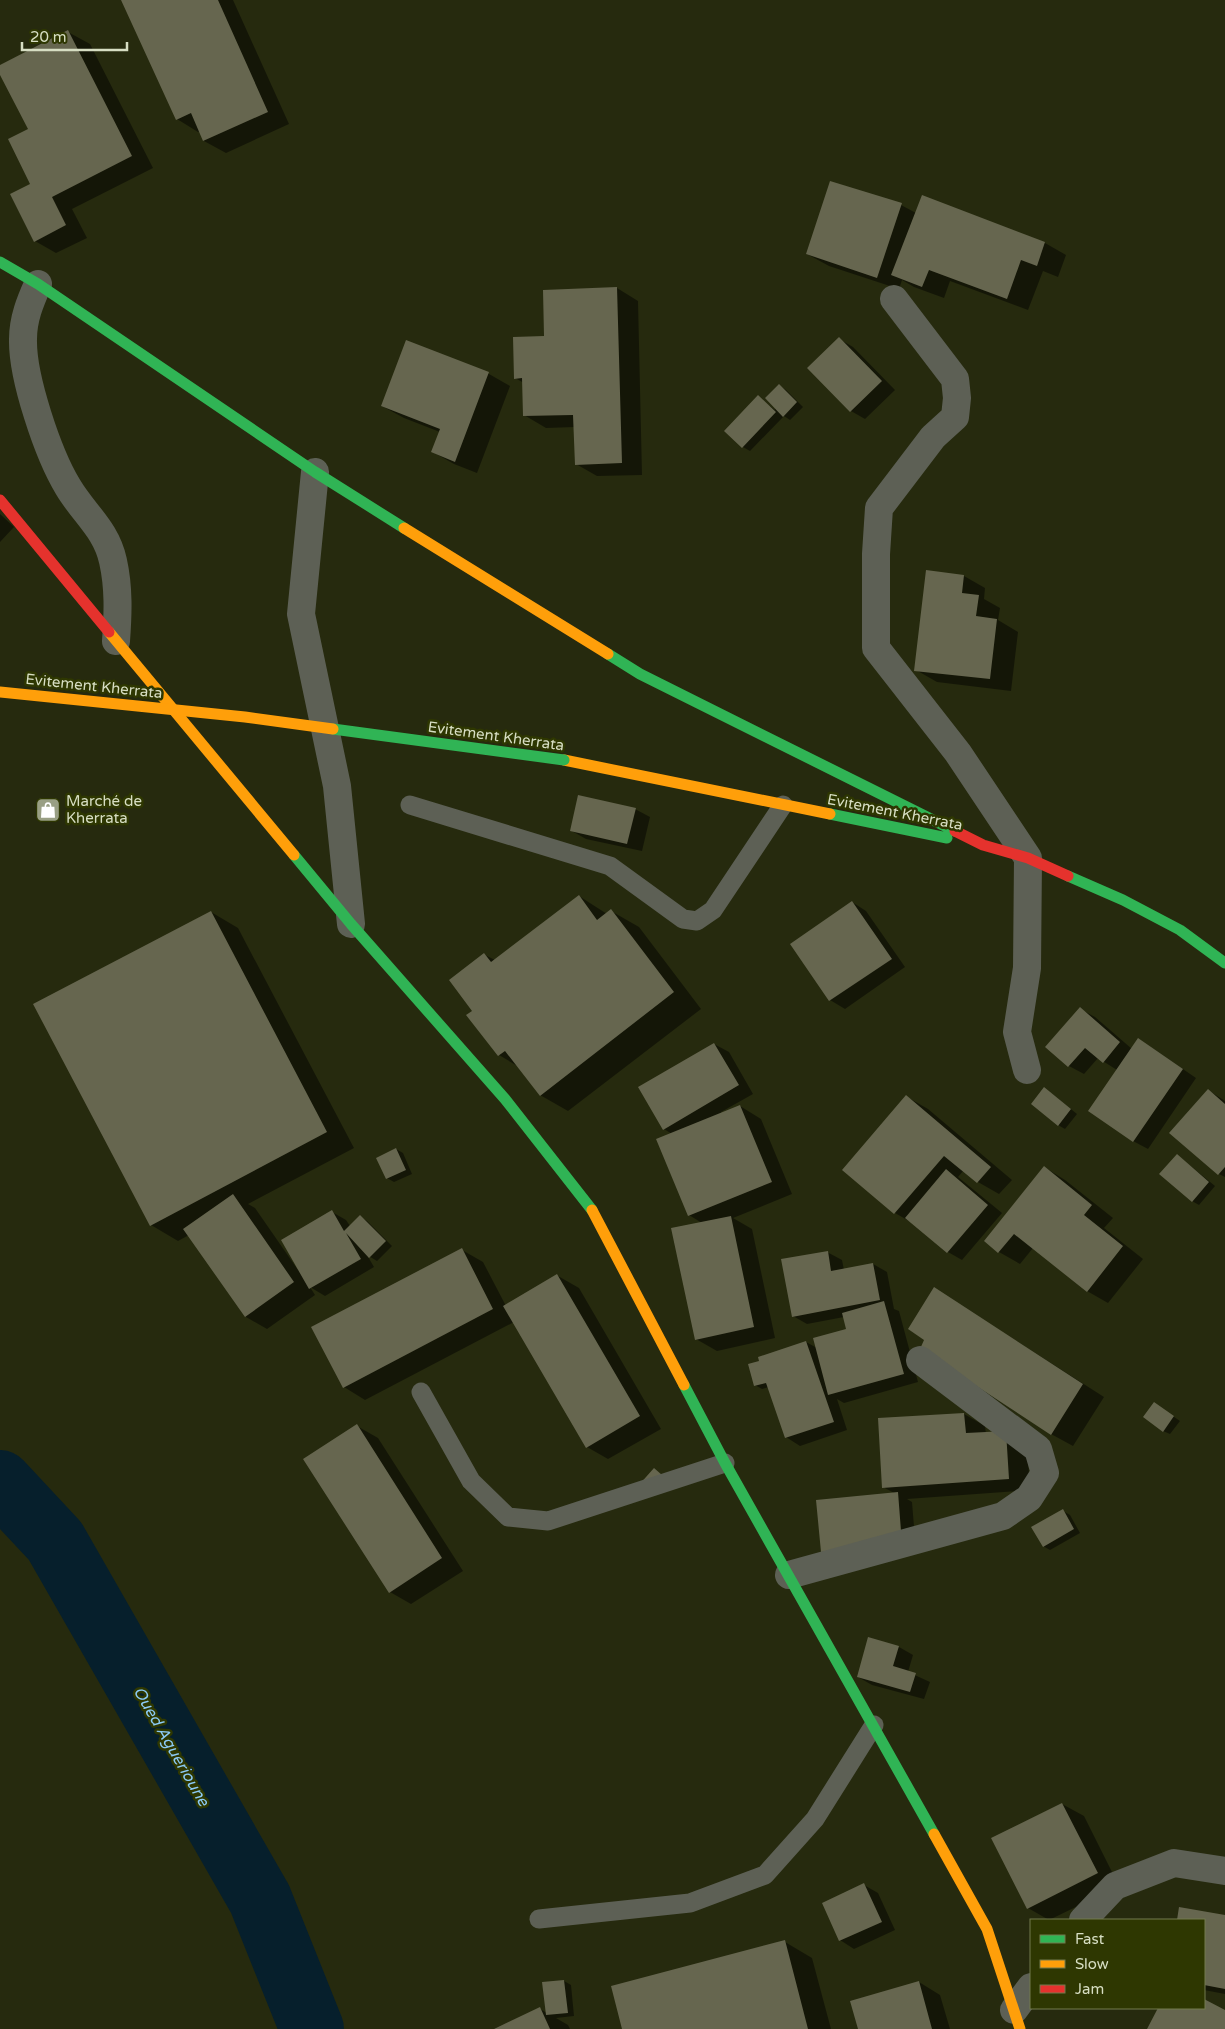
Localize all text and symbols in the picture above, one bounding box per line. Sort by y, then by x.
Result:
scale bar [22,20,128,52]
text: 20 m [30,28,67,46]
street label: Evitement Kherrata [25,670,163,702]
street label: Evitement Kherrata [427,718,565,754]
street label: Evitement Kherrata [826,790,964,834]
place label: Marché de Kherrata [66,792,142,827]
shop icon: Marché de Kherrata [35,797,61,823]
water label: Oued Aguerioune [129,1683,214,1811]
legend [1030,1919,1205,2009]
text: Fast [1075,1930,1105,1948]
text: Slow [1075,1955,1109,1973]
text: Jam [1075,1980,1104,1998]

